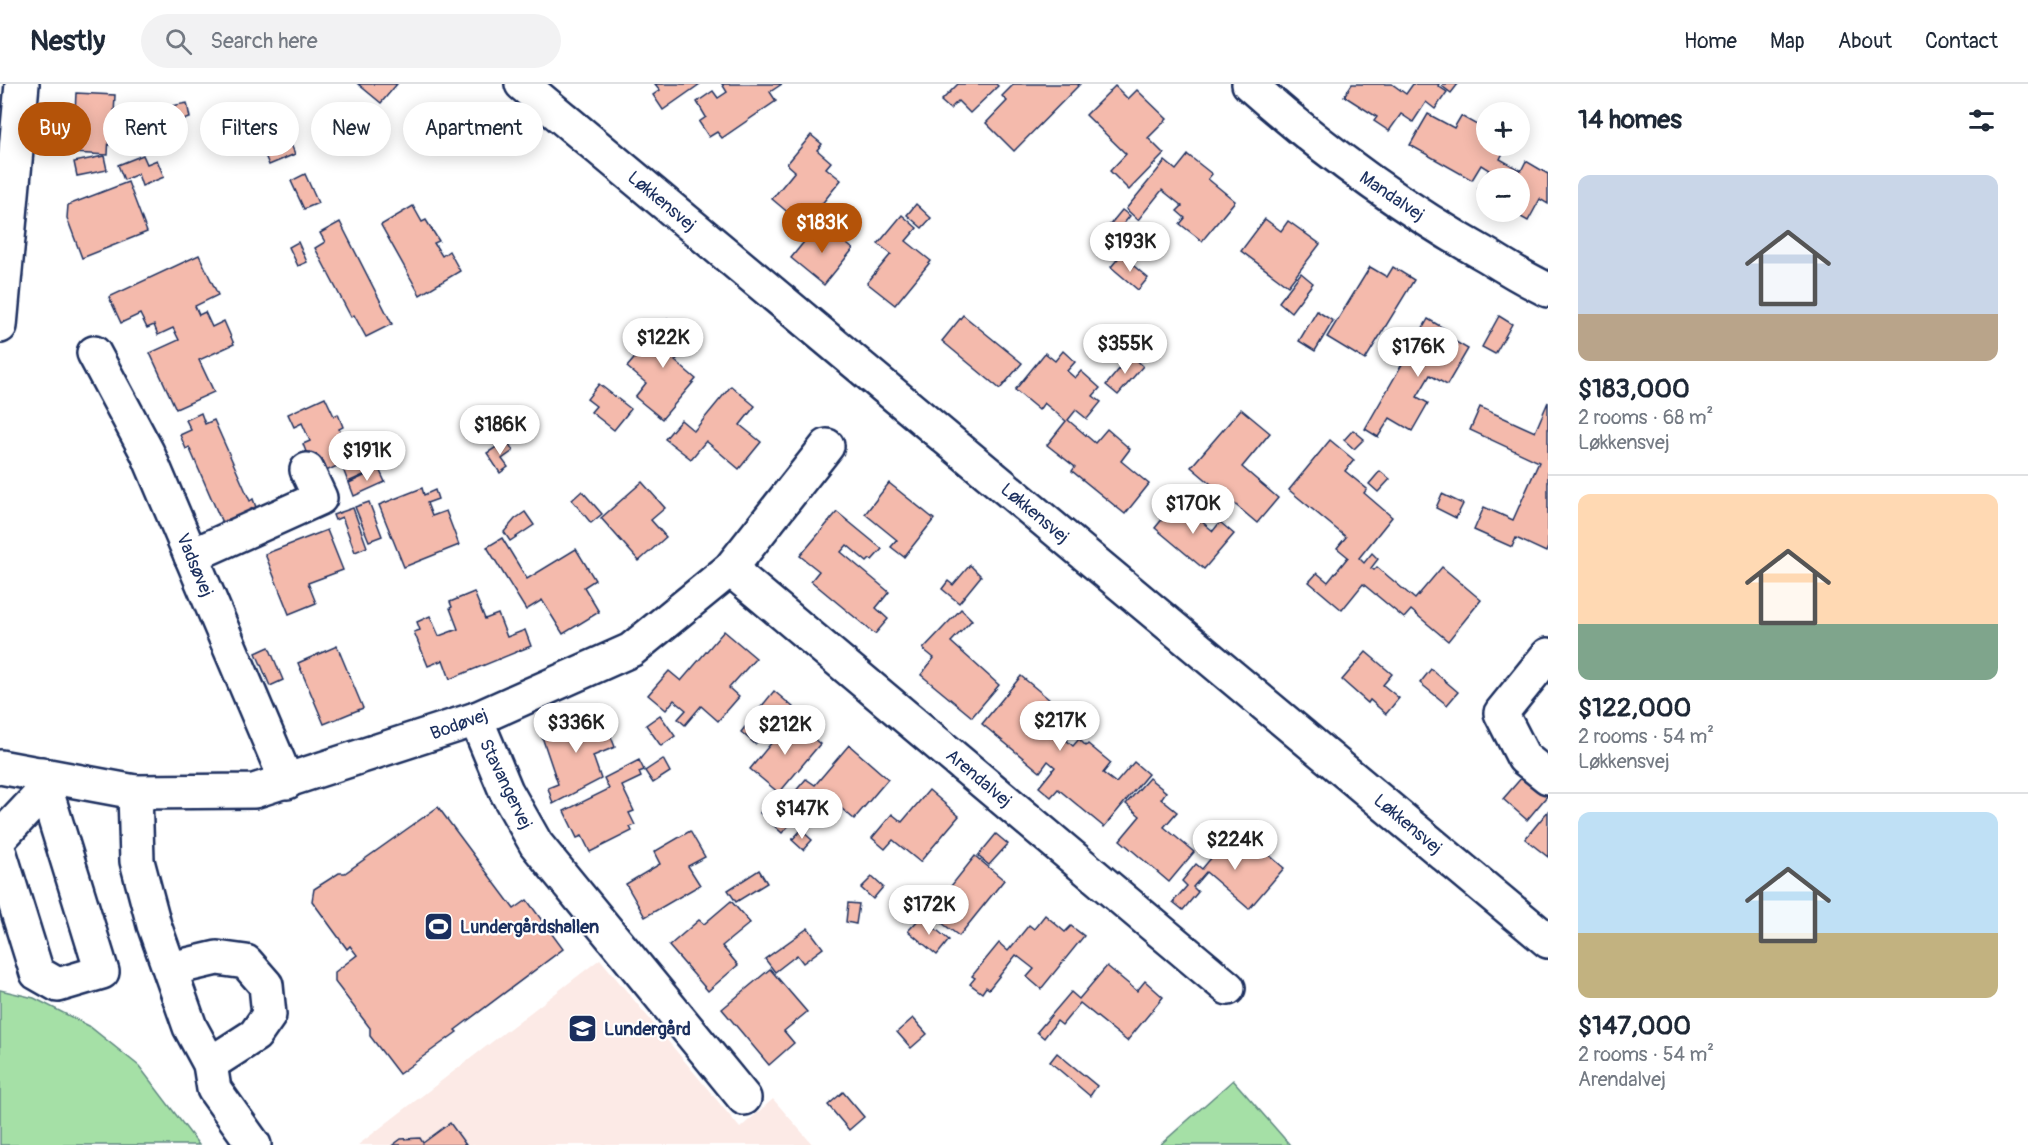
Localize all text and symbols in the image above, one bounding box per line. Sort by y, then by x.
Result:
search box [141,14,561,68]
text: Nestly [30,24,105,59]
icon: search [162,25,195,58]
text: Search here [210,27,318,55]
text: Home [1684,28,1737,55]
text: Map [1770,28,1805,55]
text: About [1838,28,1892,55]
text: Contact [1925,28,1998,55]
chip: Buy [18,102,91,156]
chip: Rent [103,102,188,156]
chip: Filters [200,102,299,156]
chip: New [311,102,391,156]
chip: Apartment [403,102,543,156]
map controls [1476,102,1530,222]
button: + [1476,102,1530,156]
text: 14 homes [1578,104,1682,136]
icon: filters [1965,104,1998,137]
street label: Løkkensvej [623,166,701,237]
street label: Mandalvej [1355,166,1429,227]
button: − [1476,168,1530,222]
pin: $183K [780,203,864,254]
text: $183K [796,210,848,235]
icon: home [1734,214,1842,322]
pin: $193K [1088,222,1172,273]
text: $193K [1104,229,1156,254]
pin: $122K [621,318,705,369]
pin: $355K [1083,324,1167,375]
text: $122K [636,325,690,350]
pin: $176K [1376,327,1460,378]
text: $355K [1097,331,1153,356]
text: $176K [1392,334,1444,359]
text: $183,000 [1578,373,1690,405]
pin: $186K [458,405,542,456]
text: 2 rooms · 68 m² [1578,405,1713,430]
text: $186K [474,412,526,437]
text: Løkkensvej [1578,430,1669,455]
pin: $191K [325,431,409,482]
text: $191K [343,438,391,463]
street label: Løkkensvej [996,478,1074,549]
pin: $170K [1151,484,1235,535]
text: $170K [1166,491,1220,516]
street label: Vadsøvej [171,530,218,600]
icon: home [1734,533,1842,641]
text: $122,000 [1578,692,1691,724]
pin: $217K [1018,701,1102,752]
street label: Bodøvej [427,703,491,745]
pin: $336K [534,703,618,754]
pin: $212K [743,705,827,756]
text: $217K [1034,708,1086,733]
text: $336K [548,710,604,735]
text: $212K [758,712,812,737]
text: 2 rooms · 54 m² [1578,724,1714,749]
street label: Stavangervej [474,735,537,833]
street label: Arendalvej [941,744,1016,813]
text: Løkkensvej [1578,749,1669,774]
pin: $147K [760,789,844,840]
street label: Løkkensvej [1369,789,1447,860]
text: $147K [776,796,828,821]
pin: $224K [1193,820,1277,871]
text: $224K [1207,827,1263,852]
icon: home [1734,851,1842,959]
pin: $172K [887,885,971,936]
text: $172K [903,892,955,917]
sports icon: Lundergårdshallen [423,911,455,943]
place label: Lundergårdshallen [460,916,599,939]
text: $147,000 [1578,1010,1691,1042]
school or university icon: Lundergård [567,1013,599,1045]
place label: Lundergård [604,1018,691,1041]
text: 2 rooms · 54 m² [1578,1042,1714,1067]
text: Arendalvej [1578,1067,1666,1092]

